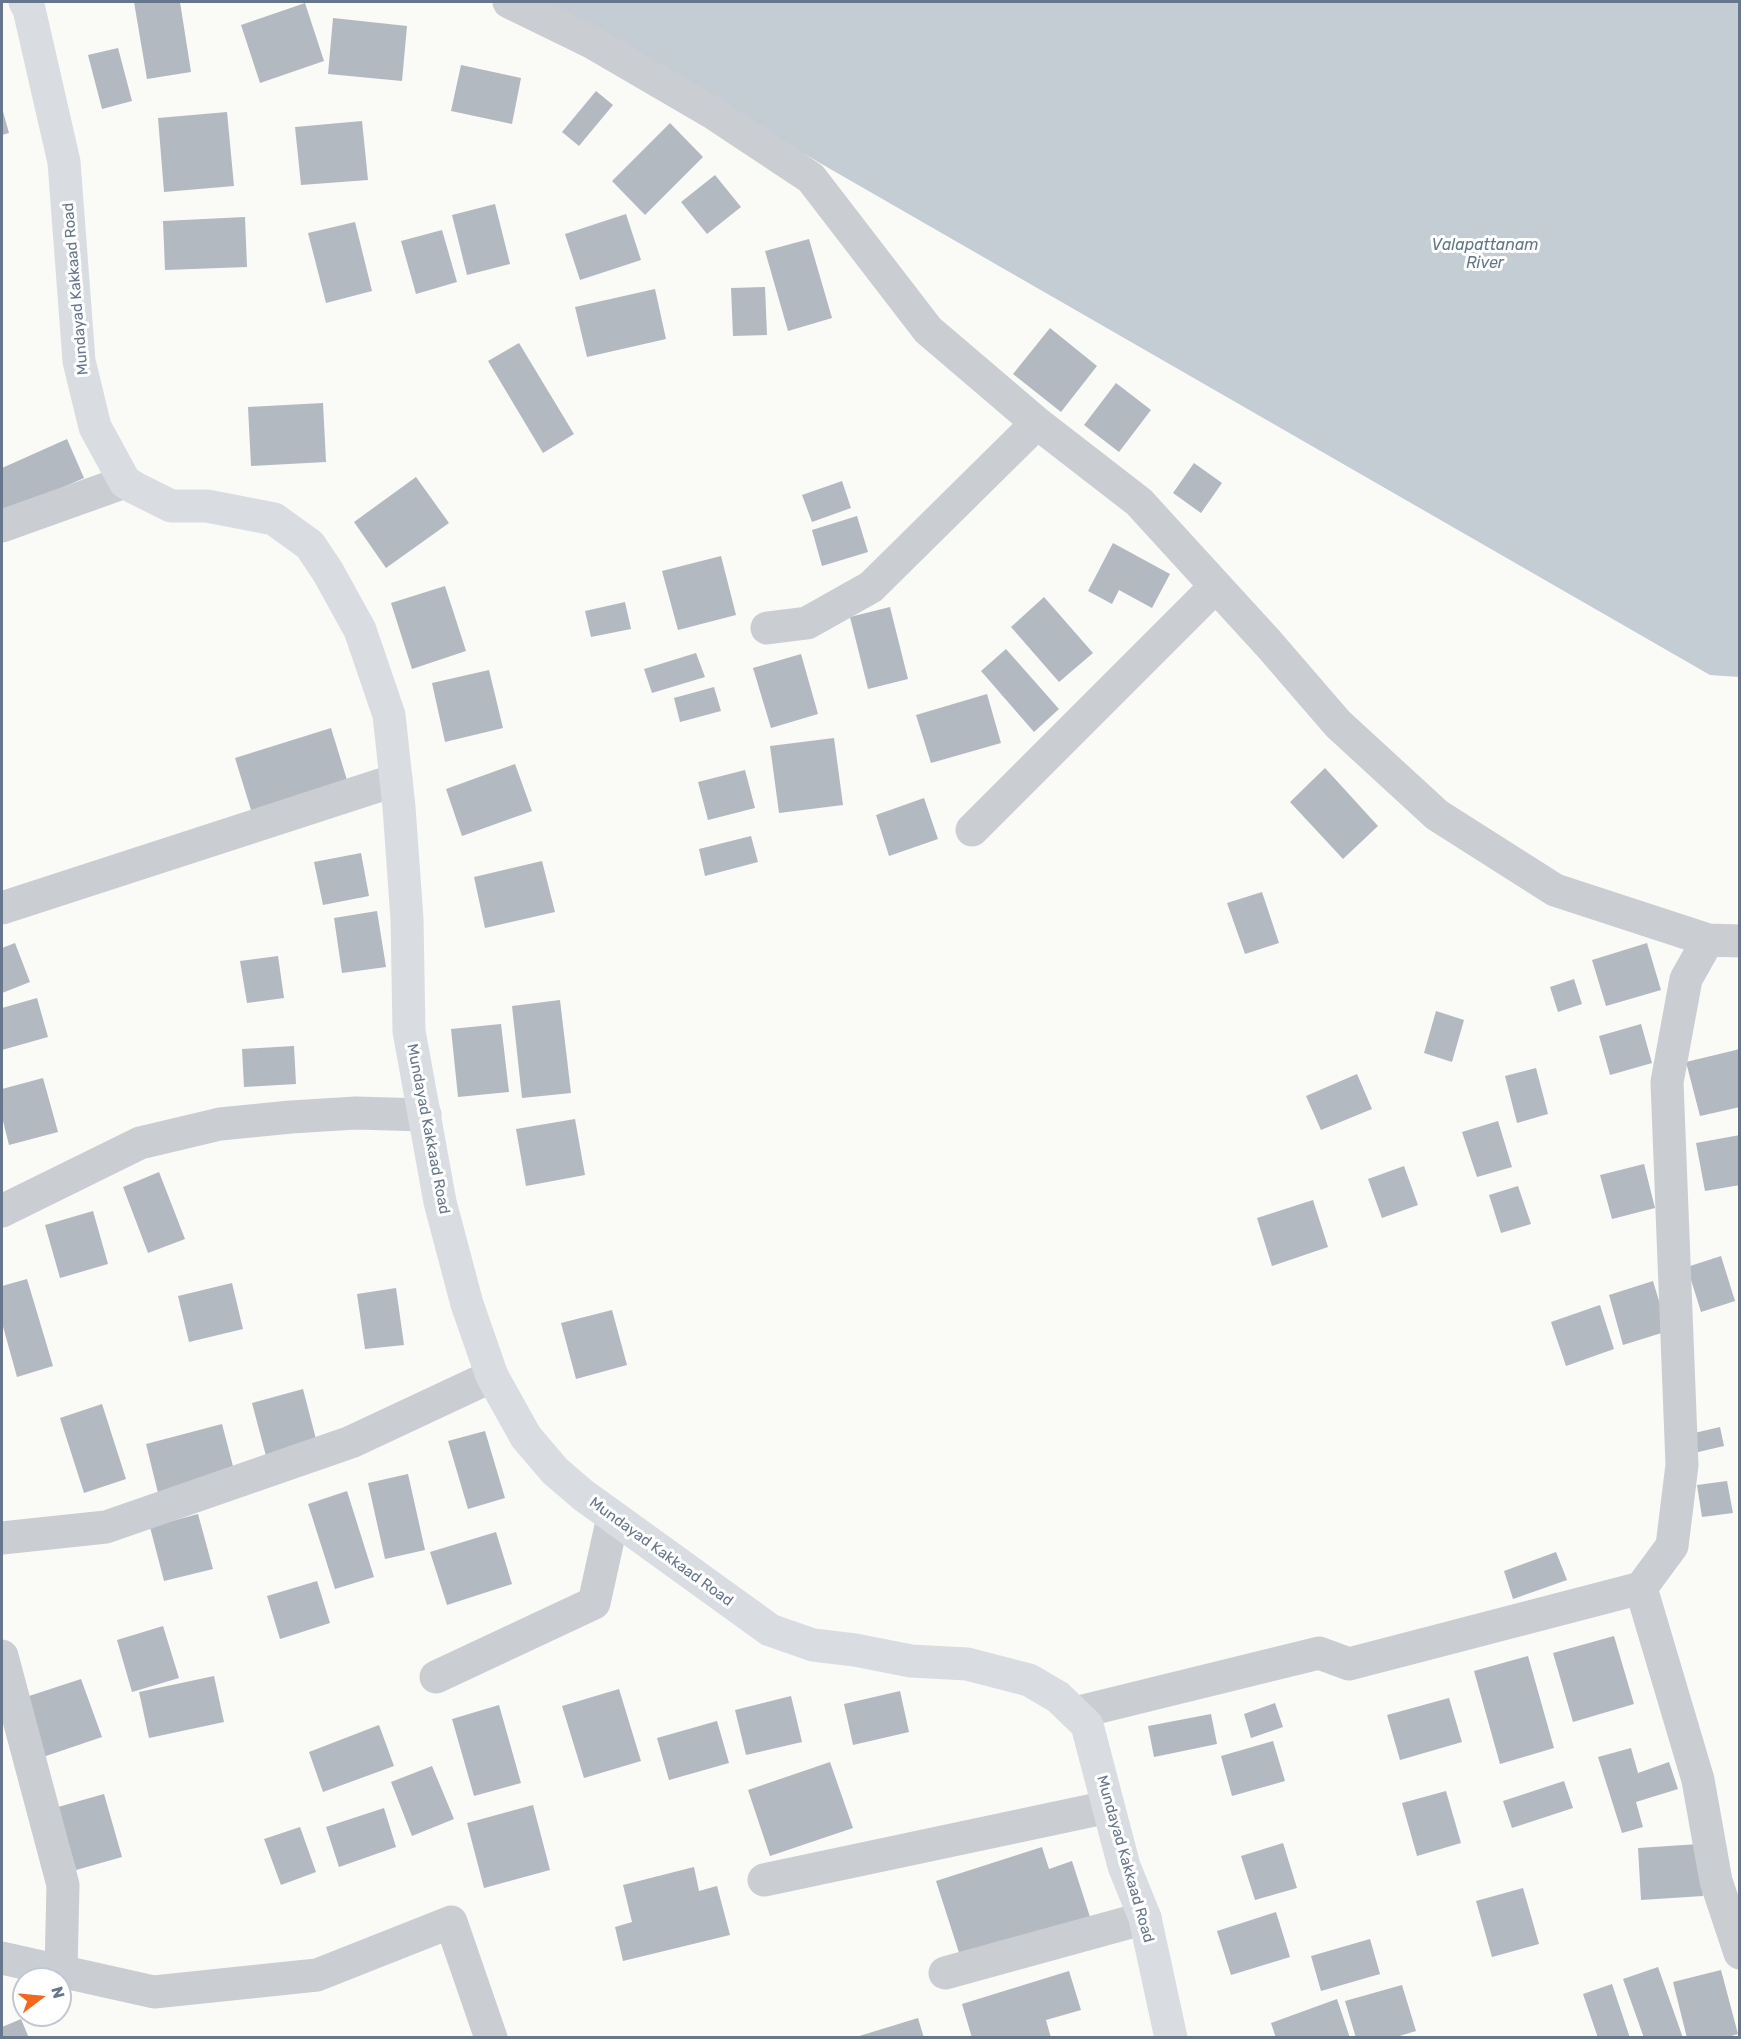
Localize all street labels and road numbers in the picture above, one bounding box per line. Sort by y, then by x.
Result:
street label: Mundayad Kakkaad Road [59,202,93,376]
street label: Mundayad Kakkaad Road [403,1042,453,1216]
street label: Mundayad Kakkaad Road [586,1494,736,1610]
street label: Mundayad Kakkaad Road [1092,1773,1158,1945]

